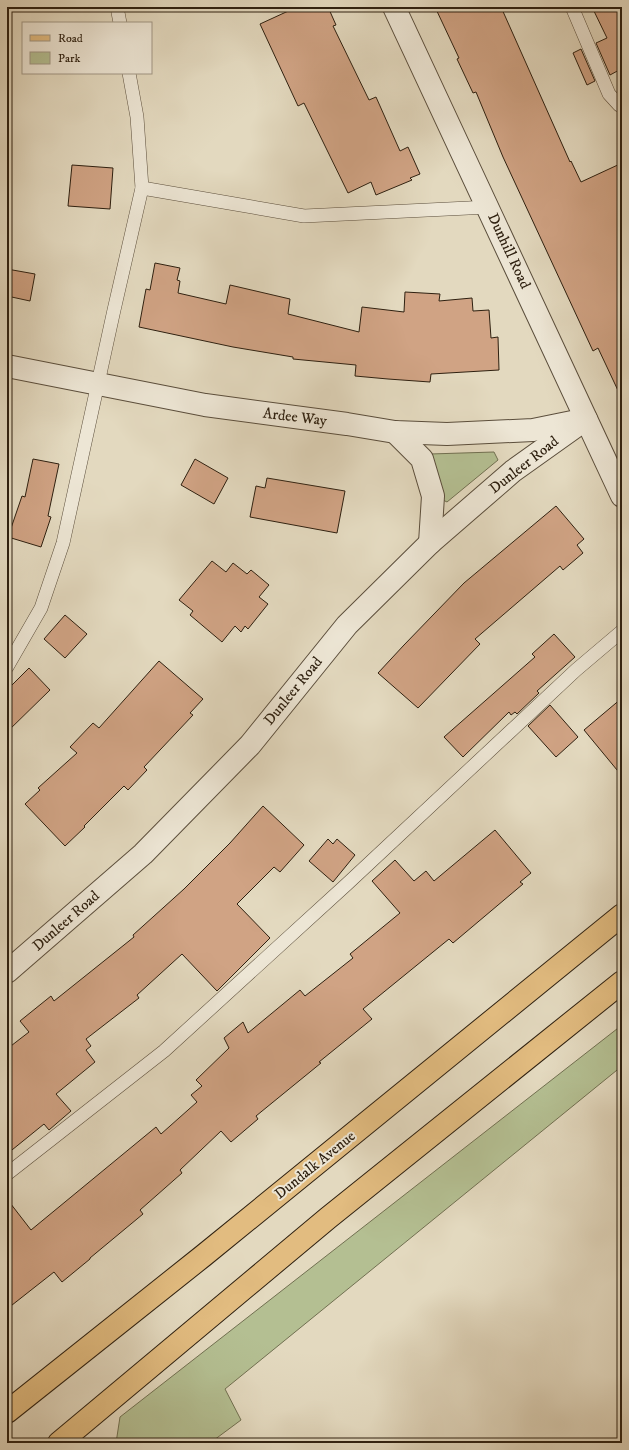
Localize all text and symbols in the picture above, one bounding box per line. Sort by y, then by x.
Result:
legend [22,22,152,74]
text: Road [58,31,83,46]
text: Park [58,51,80,66]
street label: Dunhill Road [483,210,535,292]
street label: Ardee Way [262,404,329,430]
street label: Dunleer Road [485,432,563,498]
street label: Dunleer Road [260,652,327,729]
street label: Dunleer Road [28,886,104,955]
street label: Dundalk Avenue [271,1127,359,1203]

